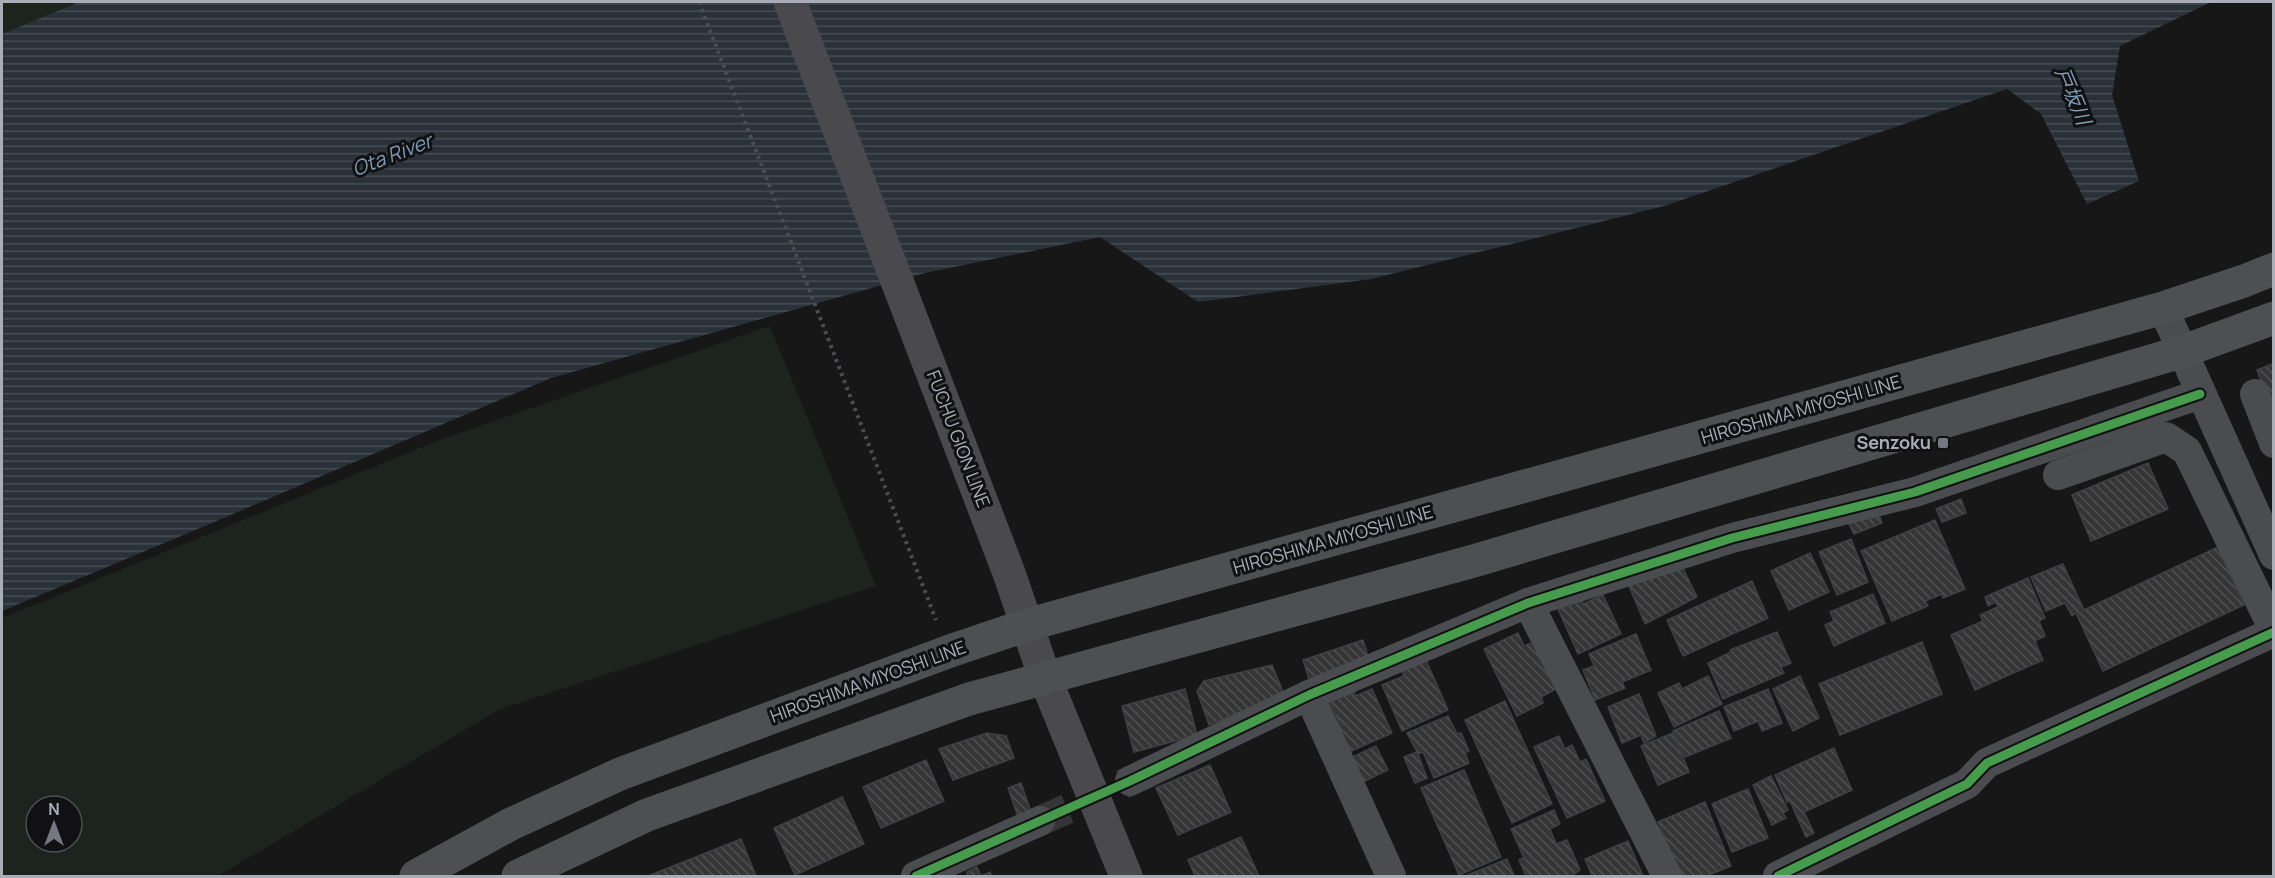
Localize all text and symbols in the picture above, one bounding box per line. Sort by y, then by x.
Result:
water label: 戸坂川 [2049,63,2098,131]
water label: Ota River [348,126,438,182]
street label: FUCHU GION LINE [922,367,996,511]
street label: HIROSHIMA MIYOSHI LINE [1698,369,1903,449]
place label: Senzoku [1856,430,1931,454]
marker: Senzoku [1936,436,1950,450]
street label: HIROSHIMA MIYOSHI LINE [1230,499,1435,579]
street label: HIROSHIMA MIYOSHI LINE [766,634,969,728]
north arrow [24,794,84,854]
text: N [48,798,60,820]

